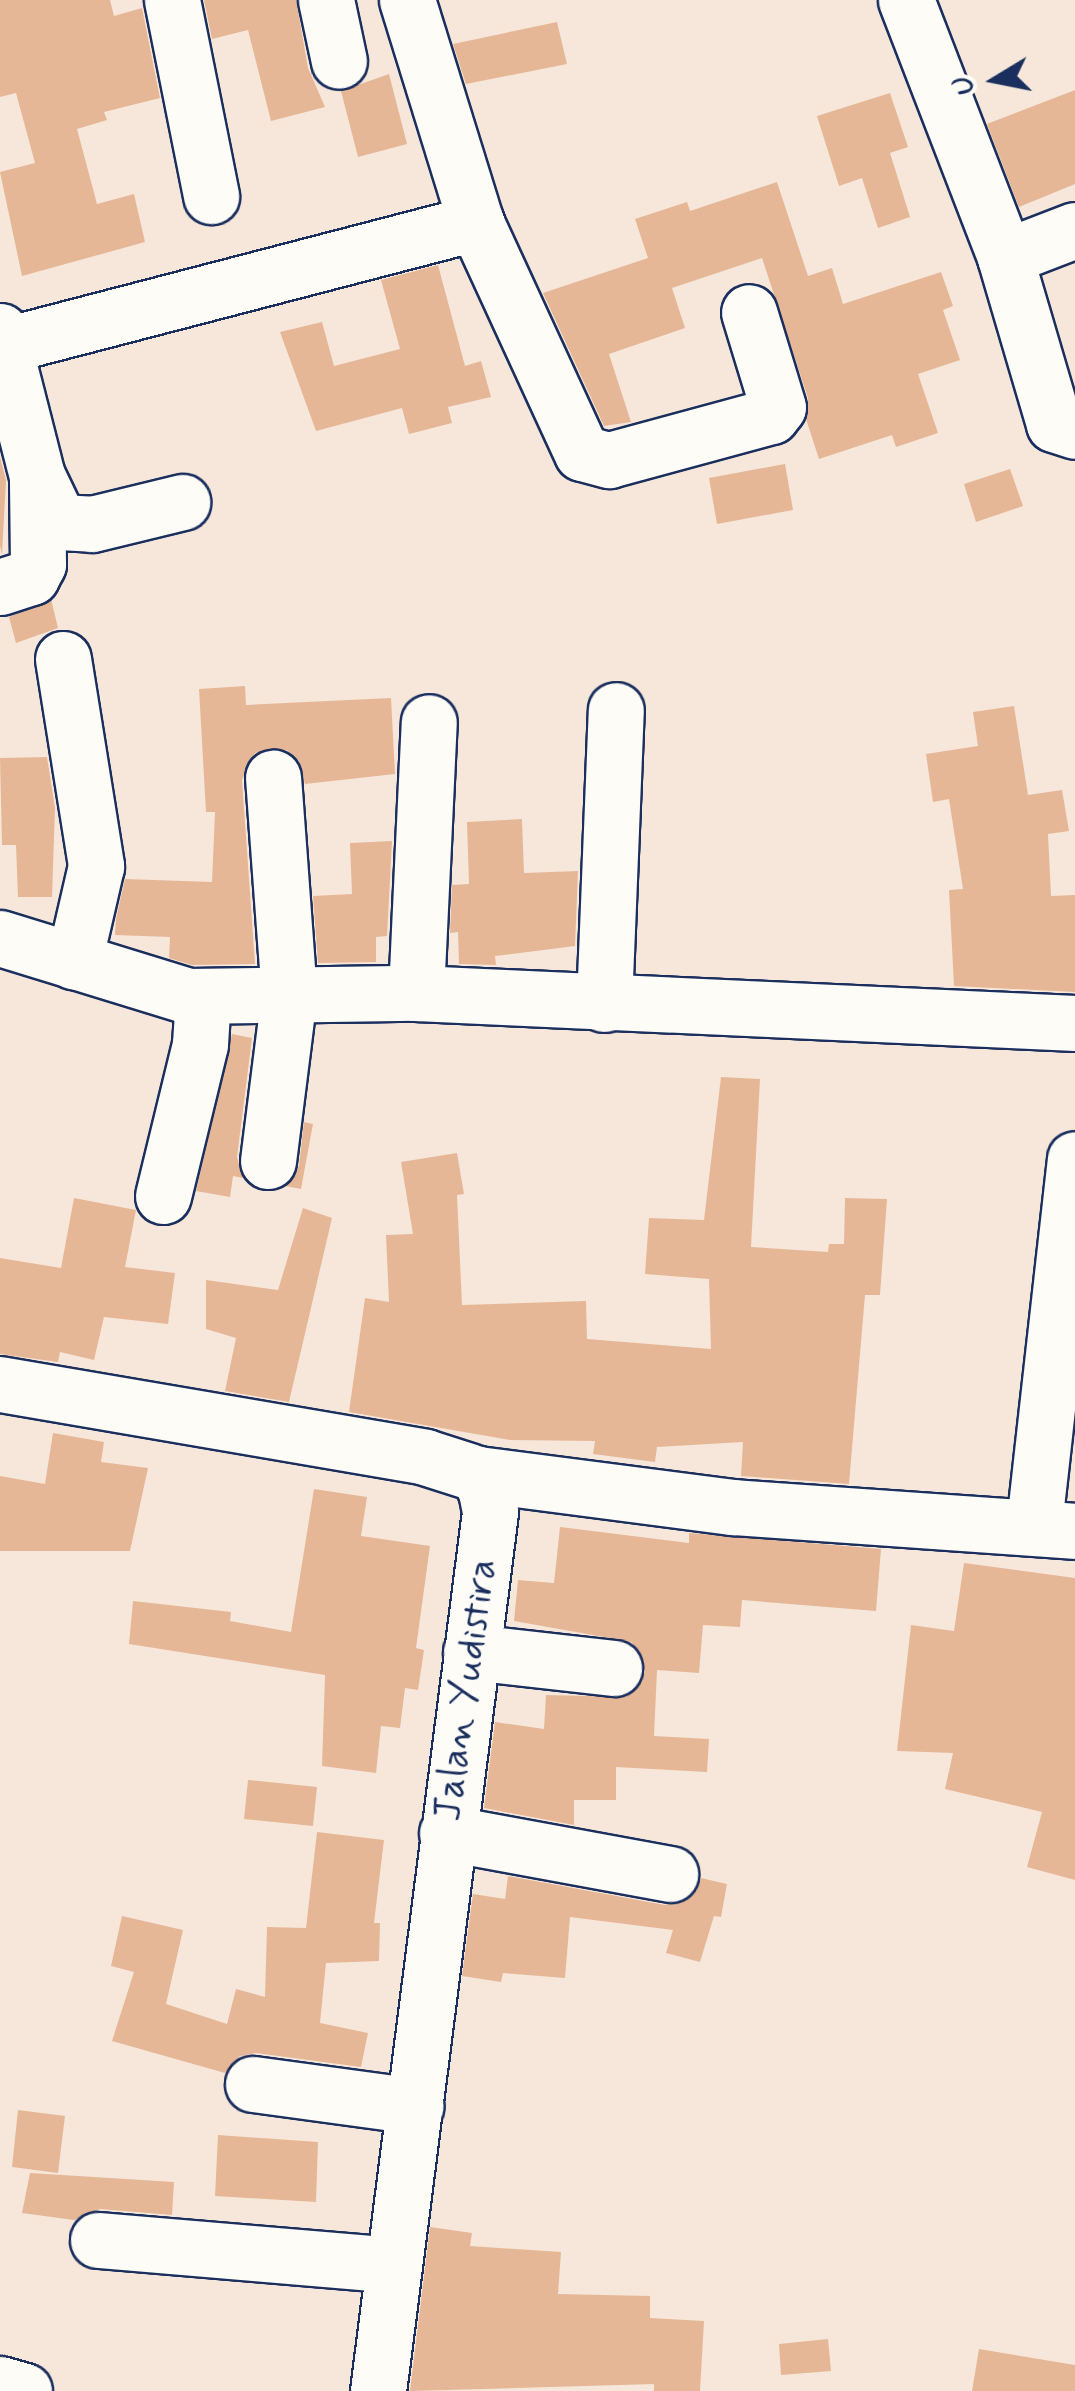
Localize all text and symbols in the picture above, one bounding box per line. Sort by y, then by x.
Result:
north arrow [945,30,1045,130]
text: U [945,73,985,97]
street label: Jalan Yudistira [424,1558,508,1822]

